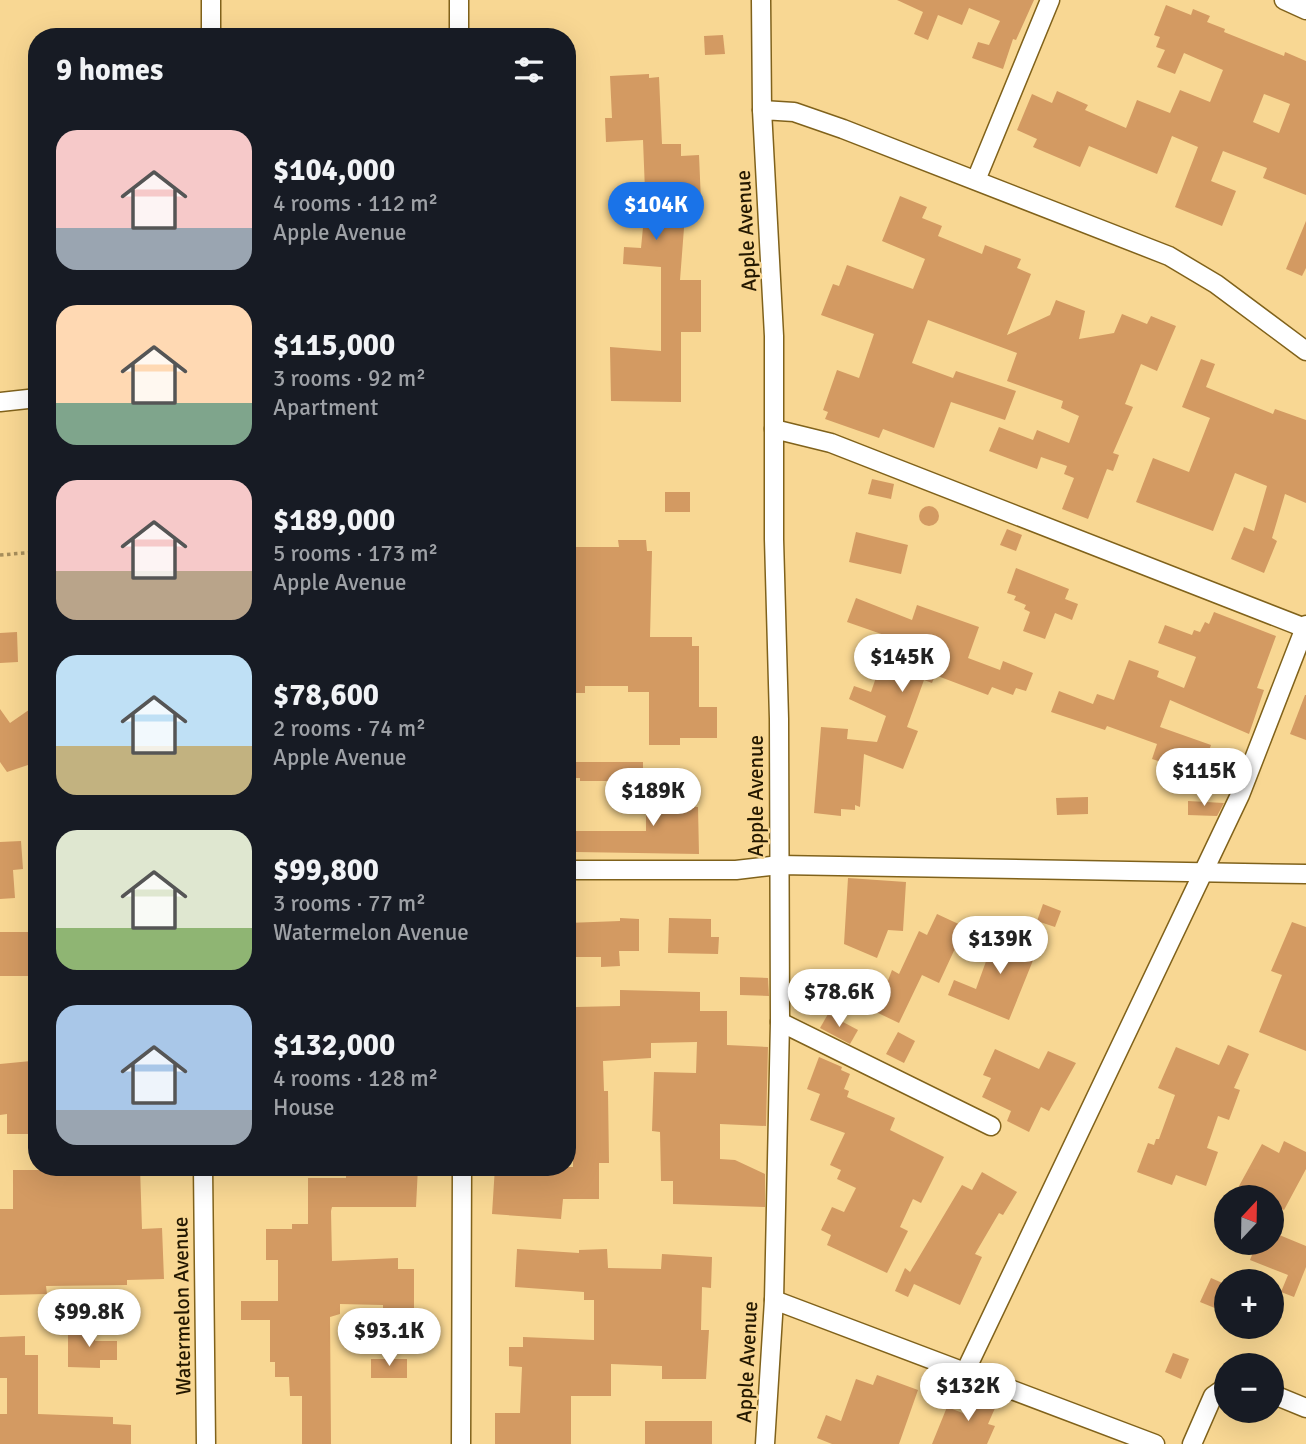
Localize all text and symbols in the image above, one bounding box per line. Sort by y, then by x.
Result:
icon: filters [510,51,548,89]
text: 9 homes [56,52,163,89]
text: $104,000 [273,152,395,189]
icon: home [112,158,196,242]
street label: Apple Avenue [730,169,762,293]
pin: $104K [607,182,705,242]
text: 4 rooms · 112 m² [273,189,438,218]
text: $104K [624,190,688,219]
text: Apple Avenue [273,218,406,247]
text: $115,000 [273,327,395,364]
icon: home [112,333,196,417]
text: 3 rooms · 92 m² [273,364,426,393]
text: Apartment [273,393,378,422]
text: $189,000 [273,502,395,539]
icon: home [112,508,196,592]
text: 5 rooms · 173 m² [273,539,438,568]
text: Apple Avenue [273,568,406,597]
pin: $145K [853,634,951,694]
text: $145K [870,642,934,671]
text: $78,600 [273,677,379,714]
icon: home [112,683,196,767]
text: 2 rooms · 74 m² [273,714,426,743]
street label: Apple Avenue [743,735,769,857]
text: Apple Avenue [273,743,406,772]
pin: $115K [1155,748,1253,808]
text: $115K [1172,756,1236,785]
pin: $189K [604,768,702,828]
text: $189K [621,776,685,805]
text: $99,800 [273,852,379,889]
icon: home [112,858,196,942]
text: 3 rooms · 77 m² [273,889,426,918]
pin: $139K [951,916,1049,976]
text: Watermelon Avenue [273,918,469,947]
text: $139K [968,924,1032,953]
pin: $78.6K [782,970,896,1029]
text: $78.6K [804,977,874,1006]
text: $132,000 [273,1027,395,1064]
icon: home [112,1033,196,1117]
text: 4 rooms · 128 m² [273,1064,438,1093]
text: House [273,1093,335,1122]
north arrow [1214,1185,1284,1255]
map controls [1214,1185,1284,1423]
street label: Watermelon Avenue [167,1216,197,1396]
button: + [1214,1269,1284,1339]
pin: $99.8K [32,1290,146,1349]
text: $99.8K [54,1297,124,1326]
street label: Apple Avenue [731,1300,763,1424]
pin: $93.1K [332,1308,446,1368]
text: $93.1K [354,1316,424,1345]
button: − [1214,1353,1284,1423]
pin: $132K [919,1364,1017,1423]
text: $132K [936,1371,1000,1400]

